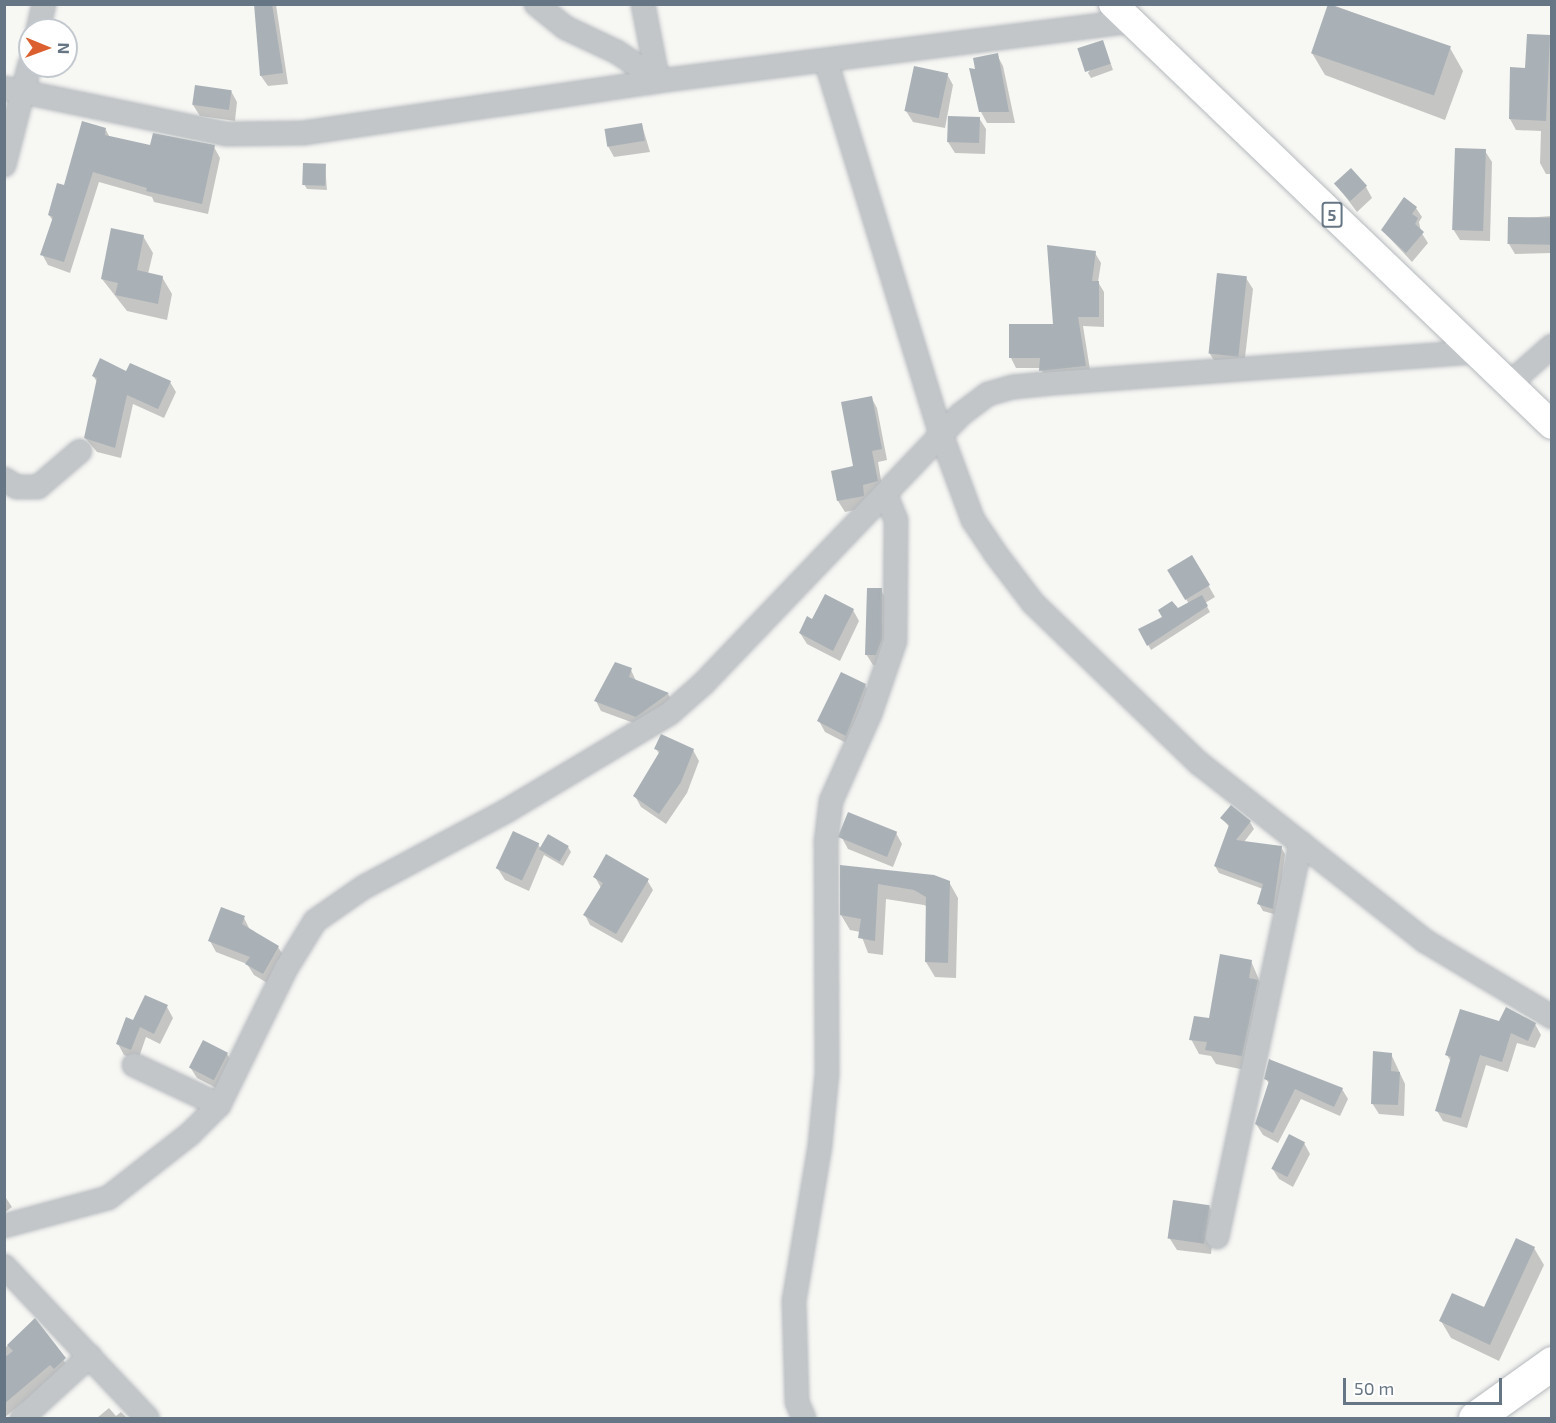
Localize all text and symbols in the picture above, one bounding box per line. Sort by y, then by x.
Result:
north arrow [18,18,78,78]
text: N [55,42,74,54]
road number: 5 [1322,202,1342,228]
scale bar [1346,1366,1505,1404]
text: 50 m [1354,1377,1394,1399]

